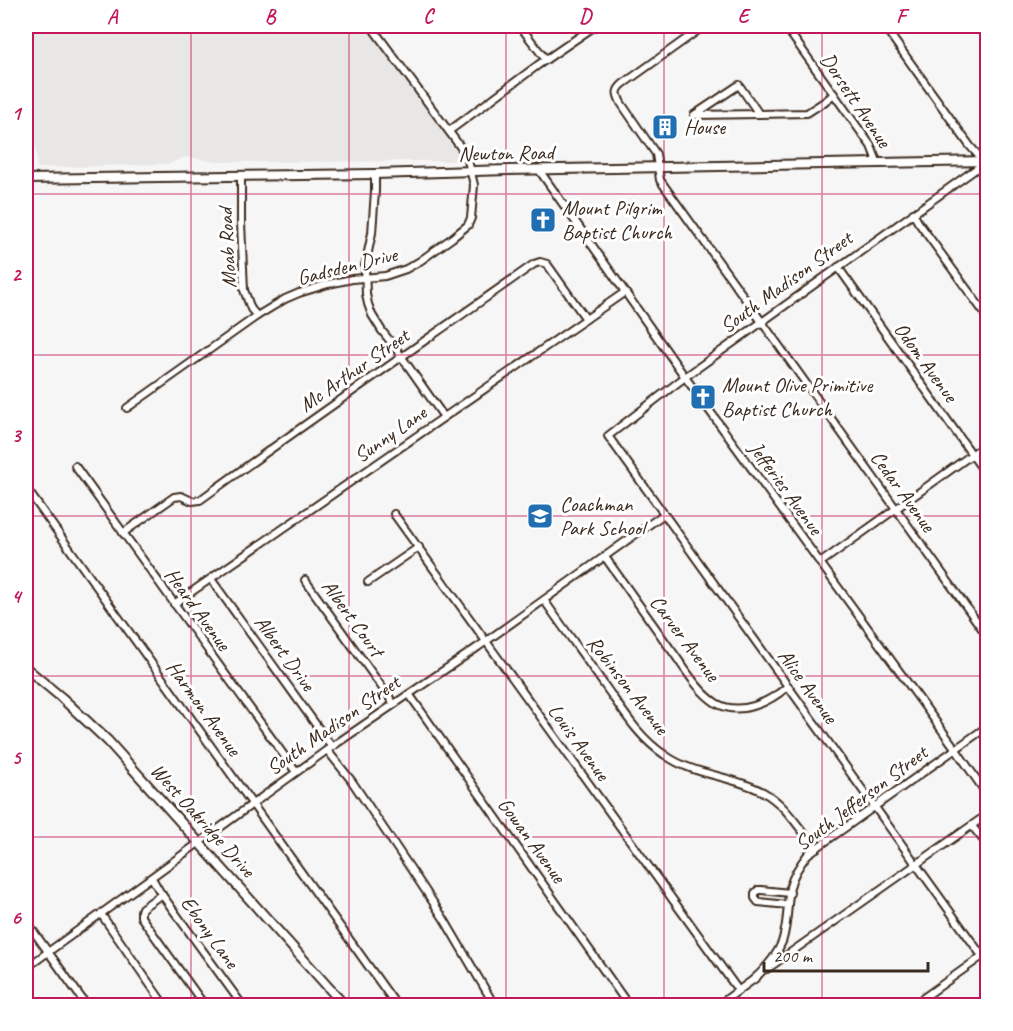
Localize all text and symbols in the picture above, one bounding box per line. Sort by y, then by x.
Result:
text: A [107,4,119,29]
text: B [265,4,277,29]
text: C [423,4,435,29]
text: D [579,4,593,29]
text: E [738,4,752,29]
text: F [896,4,910,29]
street label: Dorsett Avenue [815,48,898,153]
text: 1 [12,101,23,126]
building icon: House [650,112,680,142]
place label: House [684,114,726,140]
street label: Newton Road [458,139,558,167]
place label: Mount Pilgrim Baptist Church [562,195,673,245]
street label: Moab Road [212,203,242,289]
church icon: Mount Pilgrim Baptist Church [528,205,558,235]
street label: South Madison Street [715,224,859,339]
street label: Gadsden Drive [294,241,402,291]
text: 2 [12,262,23,287]
street label: Odom Avenue [888,317,965,409]
street label: Mc Arthur Street [294,321,416,417]
place label: Mount Olive Primitive Baptist Church [722,372,873,422]
church icon: Mount Olive Primitive Baptist Church [688,382,718,412]
street label: Sunny Lane [349,399,432,468]
text: 3 [12,423,23,448]
street label: Jefferies Avenue [743,435,830,542]
street label: Cedar Avenue [865,445,942,538]
place label: Coachman Park School [560,491,648,541]
school or university icon: Coachman Park School [525,501,555,531]
street label: Heard Avenue [159,562,237,656]
street label: Albert Court [316,574,392,664]
text: 4 [12,584,24,609]
street label: Carver Avenue [644,590,727,687]
street label: Albert Drive [249,610,322,697]
street label: Robinson Avenue [581,630,675,741]
street label: Alice Avenue [772,644,844,729]
street label: Harmon Avenue [161,655,248,762]
street label: South Madison Street [261,668,406,781]
street label: Louis Avenue [542,698,616,786]
street label: South Jefferson Street [790,738,934,856]
text: 5 [12,745,23,770]
street label: West Oakridge Drive [145,758,262,883]
street label: Gowan Avenue [492,792,572,889]
street label: Ebony Lane [175,891,246,974]
text: 6 [11,905,22,930]
scale bar [764,935,928,973]
text: 200 m [773,945,814,967]

